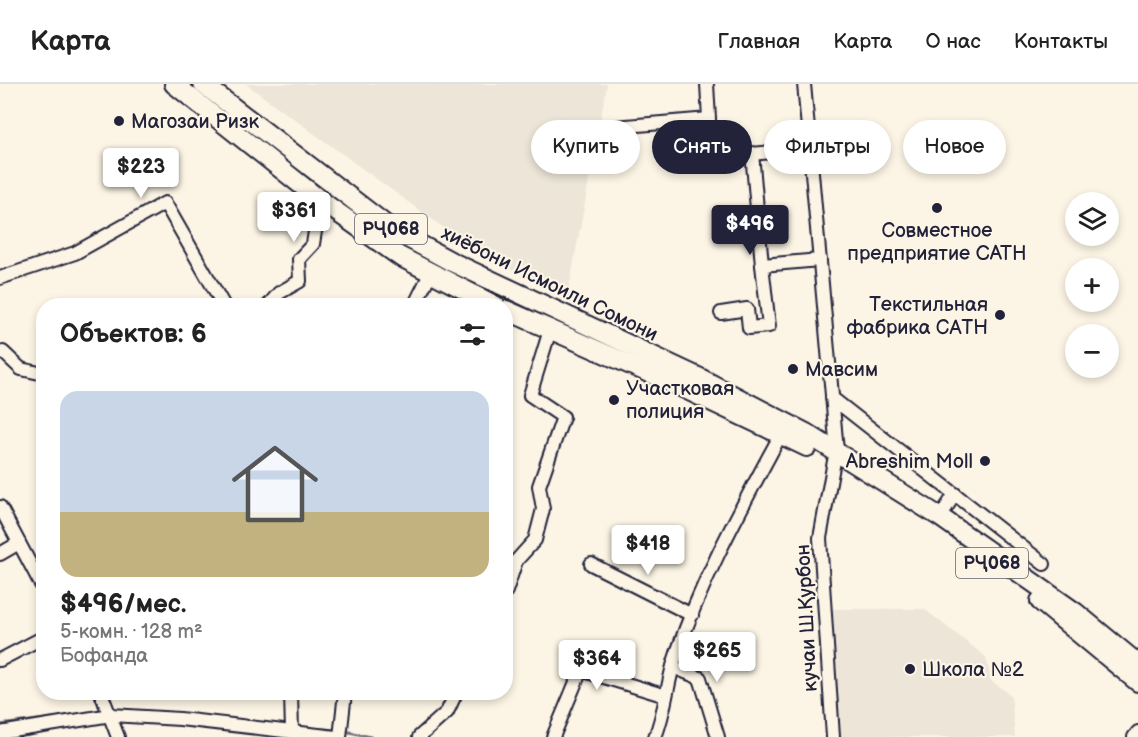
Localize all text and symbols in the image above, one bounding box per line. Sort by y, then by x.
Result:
text: Карта [30,25,110,58]
text: Главная [717,29,800,54]
text: Карта [833,29,892,54]
text: О нас [925,29,981,54]
text: Контакты [1014,29,1108,54]
place label: Магозаи Ризк [131,110,260,134]
marker: Магозаи Ризк [112,114,126,128]
chip: Купить [531,120,640,174]
chip: Снять [652,120,752,174]
chip: Фильтры [764,120,891,174]
chip: Новое [903,120,1006,174]
pin: $223 [105,148,177,199]
text: $223 [117,155,165,179]
pin: $361 [258,192,330,243]
map controls [1065,192,1119,378]
button: layers [1065,192,1119,246]
text: $361 [271,199,317,223]
marker: Совместное предприятие CATH [930,201,944,215]
pin: $496 [714,205,786,256]
text: $496 [726,212,774,236]
road number: РҶ068 [355,214,427,244]
place label: Совместное предприятие CATH [847,219,1027,266]
street label: хиёбони Исмоили Сомони [437,221,662,347]
button: + [1065,258,1119,312]
place label: Текстильная фабрика САТН [846,293,988,340]
marker: Текстильная фабрика САТН [993,308,1007,322]
icon: filters [456,318,489,351]
text: Объектов: 6 [60,319,207,350]
button: − [1065,324,1119,378]
place label: Мавсим [805,358,878,382]
marker: Мавсим [786,362,800,376]
place label: Участковая полиция [626,377,734,424]
marker: Участковая полиция [607,393,621,407]
icon: home [221,430,329,538]
place label: Abreshim Moll [846,450,973,474]
marker: Abreshim Moll [978,454,992,468]
pin: $418 [612,525,684,576]
text: $418 [626,532,671,556]
street label: кучаи Ш.Қурбон [791,544,823,692]
road number: РҶ068 [956,548,1028,578]
text: $496/мес. [60,589,187,620]
text: 5-комн. · 128 m² [60,620,203,644]
pin: $265 [681,632,753,683]
text: $265 [693,639,741,663]
pin: $364 [561,640,633,691]
text: Бофанда [60,644,148,668]
text: $364 [573,647,621,671]
place label: Школа №2 [922,658,1024,682]
marker: Школа №2 [903,662,917,676]

